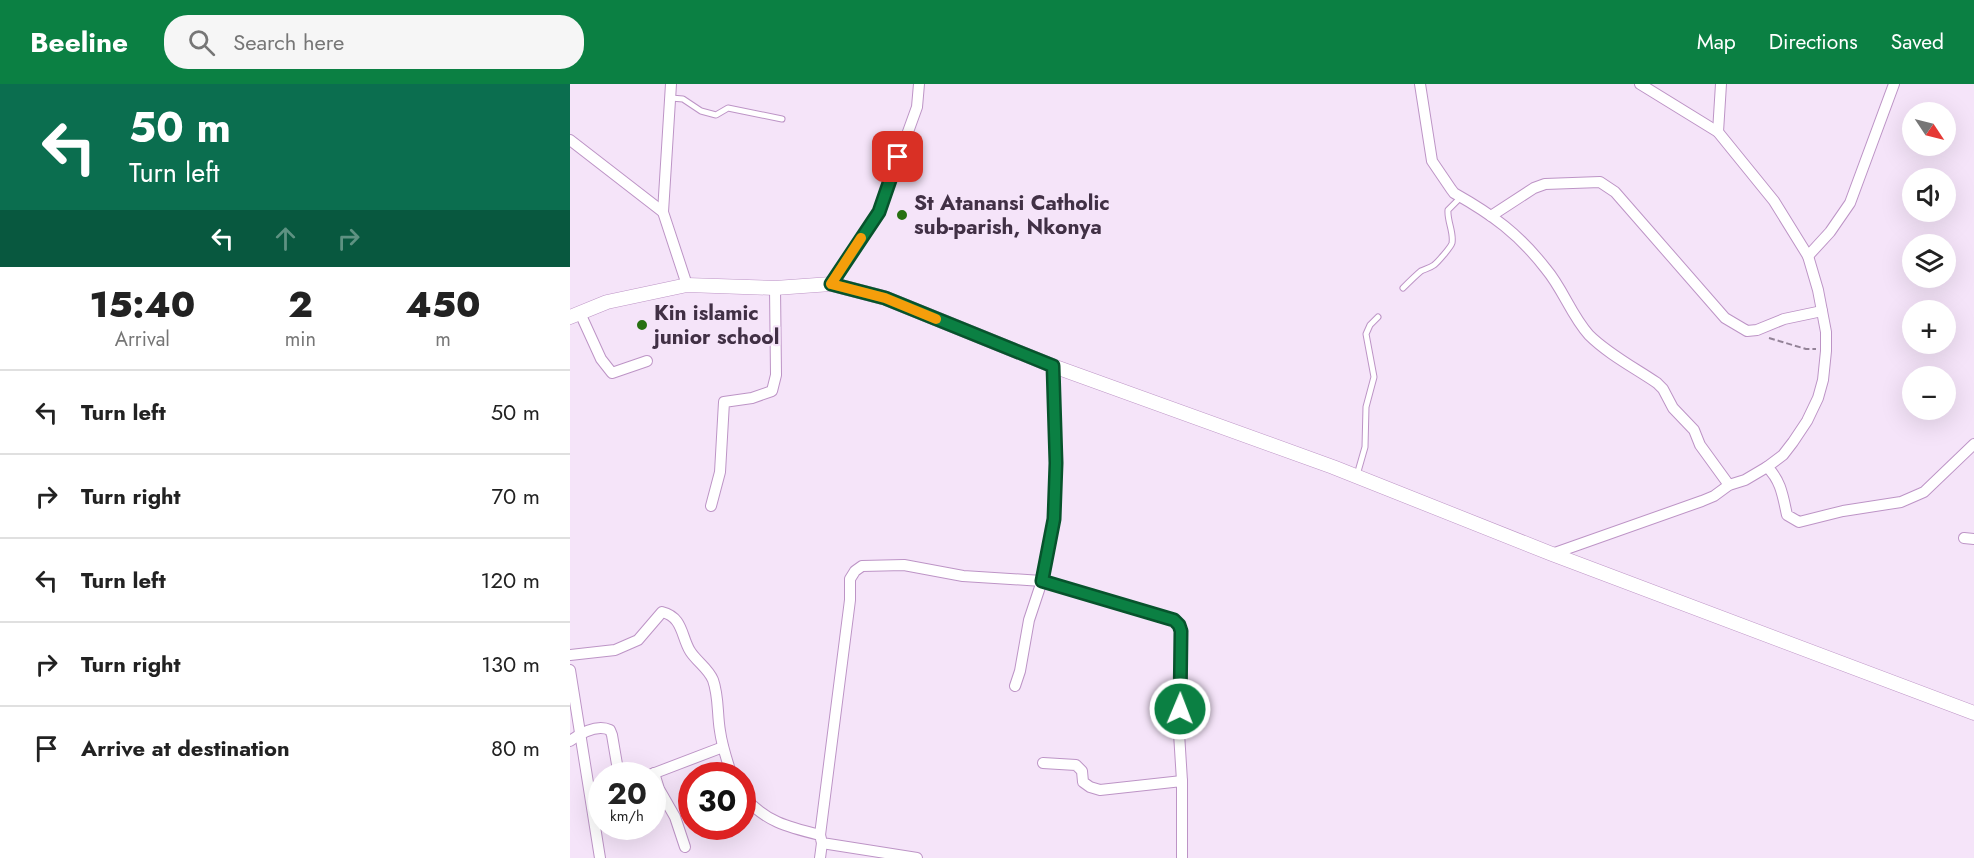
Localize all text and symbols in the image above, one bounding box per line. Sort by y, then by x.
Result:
search box [164,15,584,69]
text: Beeline [30,22,128,63]
icon: search [185,26,218,59]
text: Search here [233,26,344,58]
text: Map [1697,27,1736,57]
text: Directions [1769,27,1858,57]
text: Saved [1891,27,1944,57]
text: 50 m [129,97,231,158]
north arrow [1902,102,1956,156]
map controls [1902,102,1956,420]
icon: left [30,108,108,186]
pin [872,131,923,182]
icon: arrive [881,140,914,173]
text: Turn left [129,153,219,192]
button: sound [1902,168,1956,222]
place label: St Atanansi Catholic sub-parish, Nkonya [914,188,1110,242]
marker: St Atanansi Catholic sub-parish, Nkonya [895,208,909,222]
icon: left [206,222,239,255]
icon: ahead [269,222,302,255]
icon: right [332,222,365,255]
button: layers [1902,234,1956,288]
text: 15:40 [89,278,195,330]
text: 2 [288,278,313,330]
text: 450 [406,278,481,330]
place label: Kin islamic junior school [652,298,779,352]
button: + [1902,300,1956,354]
marker: Kin islamic junior school [635,318,649,332]
text: Arrival [115,325,170,354]
text: min [285,325,316,354]
text: m [435,325,451,354]
button: − [1902,366,1956,420]
icon: left [30,396,63,429]
text: Turn left [81,396,166,428]
text: 50 m [491,396,540,428]
icon: right [30,480,63,513]
text: Turn right [81,480,181,512]
text: 70 m [491,480,540,512]
icon: left [30,564,63,597]
text: Turn left [81,564,166,596]
text: 120 m [481,564,540,596]
icon: right [30,648,63,681]
text: Turn right [81,648,181,680]
text: 130 m [481,648,540,680]
position arrow [1148,677,1212,741]
icon: arrive [30,732,63,765]
text: Arrive at destination [81,732,290,764]
text: 80 m [491,732,540,764]
speed limit sign: 30 [678,762,756,840]
text: 20 [607,772,647,815]
text: km/h [610,805,644,827]

